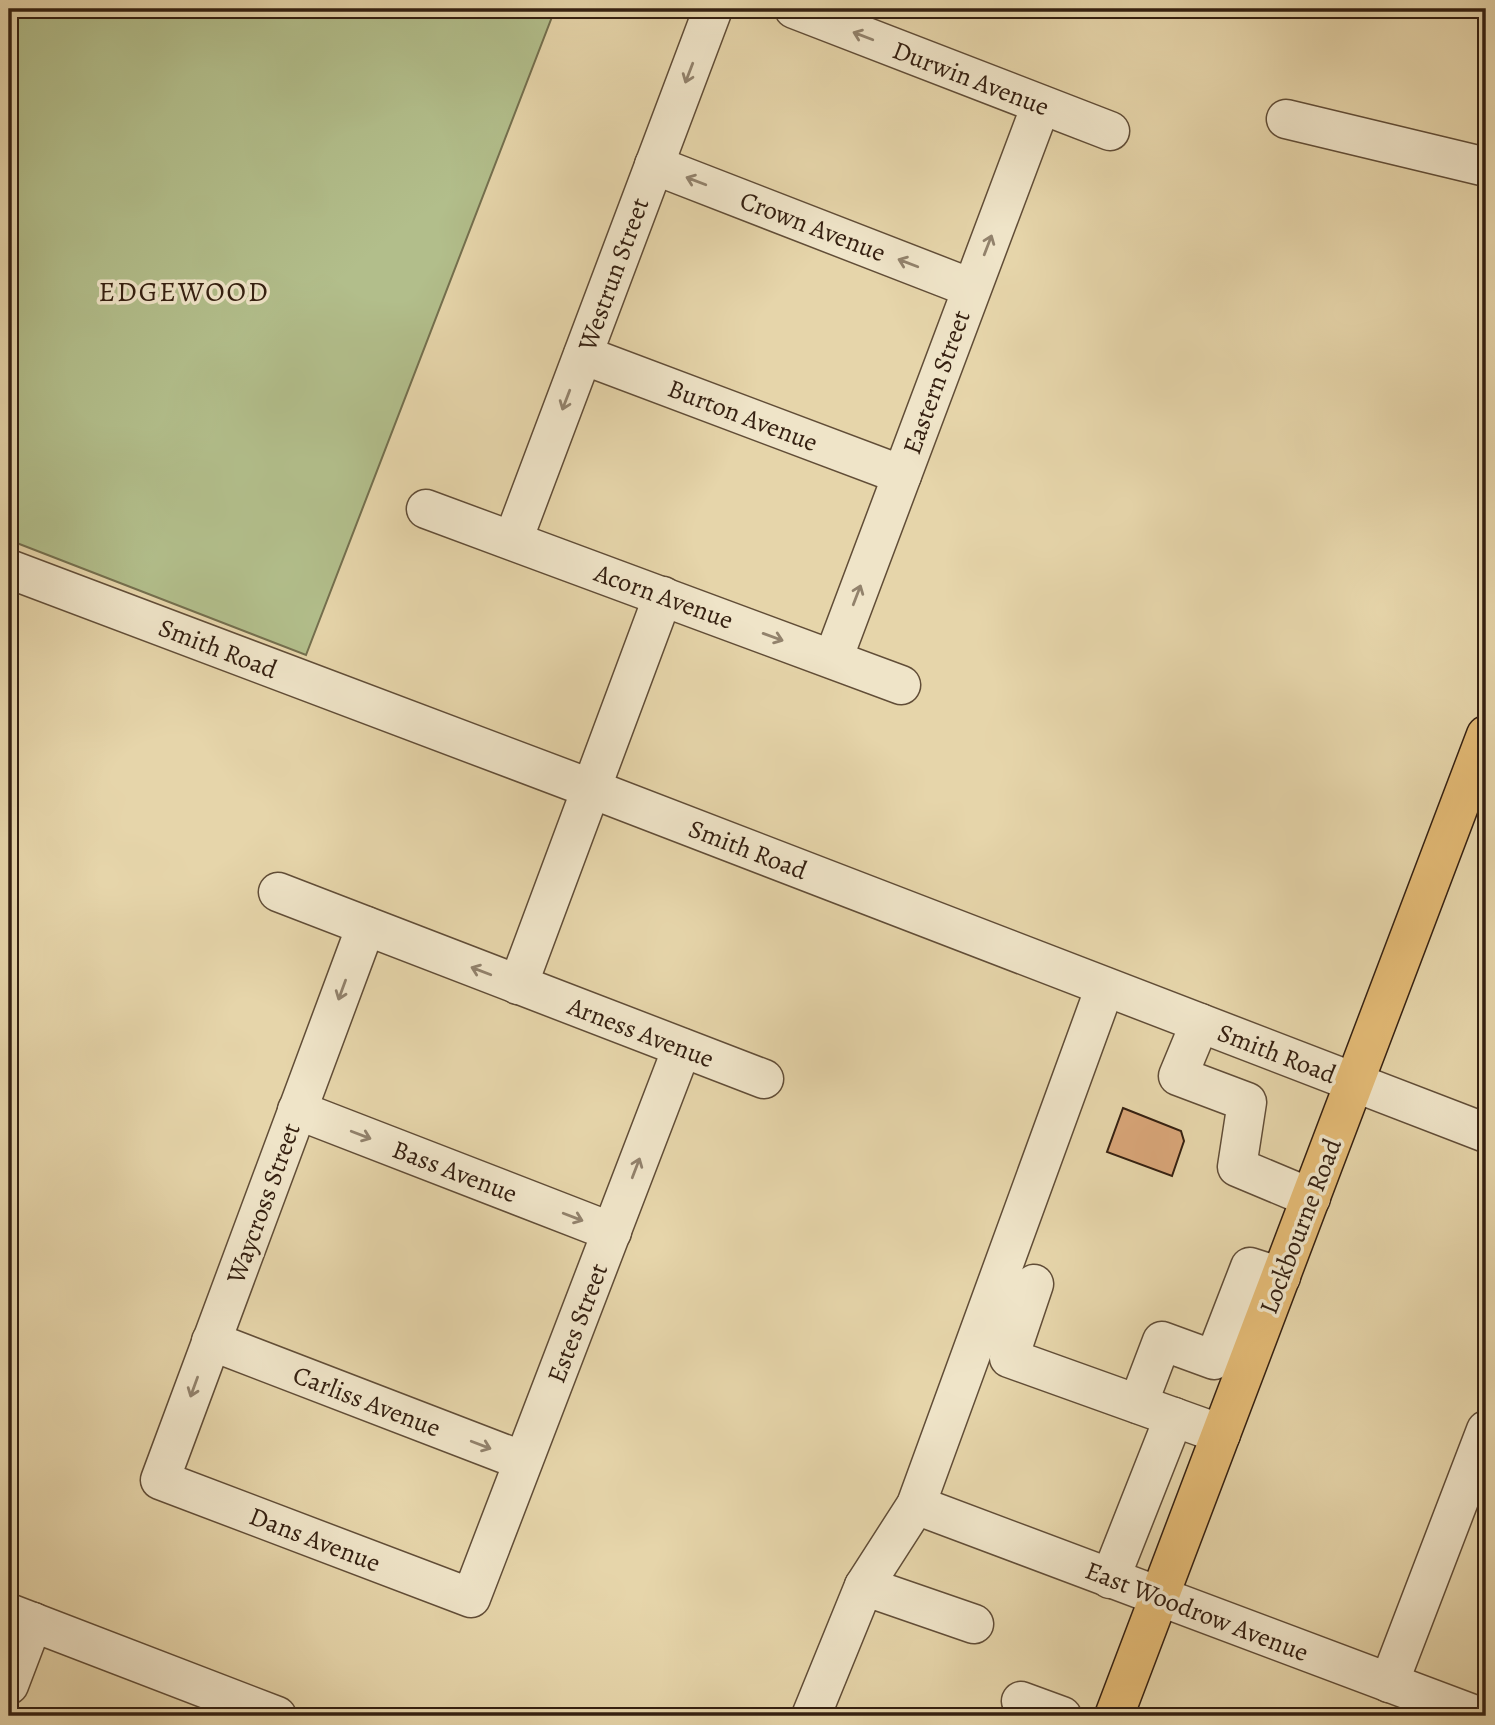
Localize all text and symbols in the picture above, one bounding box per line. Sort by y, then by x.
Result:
one-way arrow [852,28,874,41]
street label: Durwin Avenue [887,33,1054,124]
one-way arrow [681,61,694,83]
one-way arrow [685,174,707,186]
street label: Crown Avenue [735,183,891,270]
street label: Westrun Street [569,192,657,356]
one-way arrow [982,234,995,256]
one-way arrow [897,256,919,268]
district label: EDGEWOOD [98,273,270,311]
street label: Eastern Street [894,305,979,459]
street label: Burton Avenue [663,371,823,460]
one-way arrow [558,389,571,411]
street label: Acorn Avenue [589,555,738,638]
one-way arrow [852,585,864,607]
street label: Smith Road [154,610,282,687]
one-way arrow [761,632,783,644]
street label: Smith Road [684,811,812,888]
one-way arrow [471,963,493,976]
one-way arrow [335,979,347,1001]
street label: Arness Avenue [562,988,719,1076]
street label: Smith Road [1213,1015,1341,1092]
street label: Waycross Street [218,1118,309,1289]
one-way arrow [349,1129,371,1142]
street label: Bass Avenue [387,1132,522,1211]
street label: Lockbourne Road [1251,1133,1350,1319]
one-way arrow [631,1157,644,1179]
one-way arrow [562,1211,584,1224]
street label: Estes Street [539,1258,616,1388]
street label: Carliss Avenue [288,1357,446,1446]
one-way arrow [187,1376,199,1398]
one-way arrow [469,1440,491,1452]
street label: Dans Avenue [244,1498,385,1580]
street label: East Woodrow Avenue [1080,1553,1313,1670]

